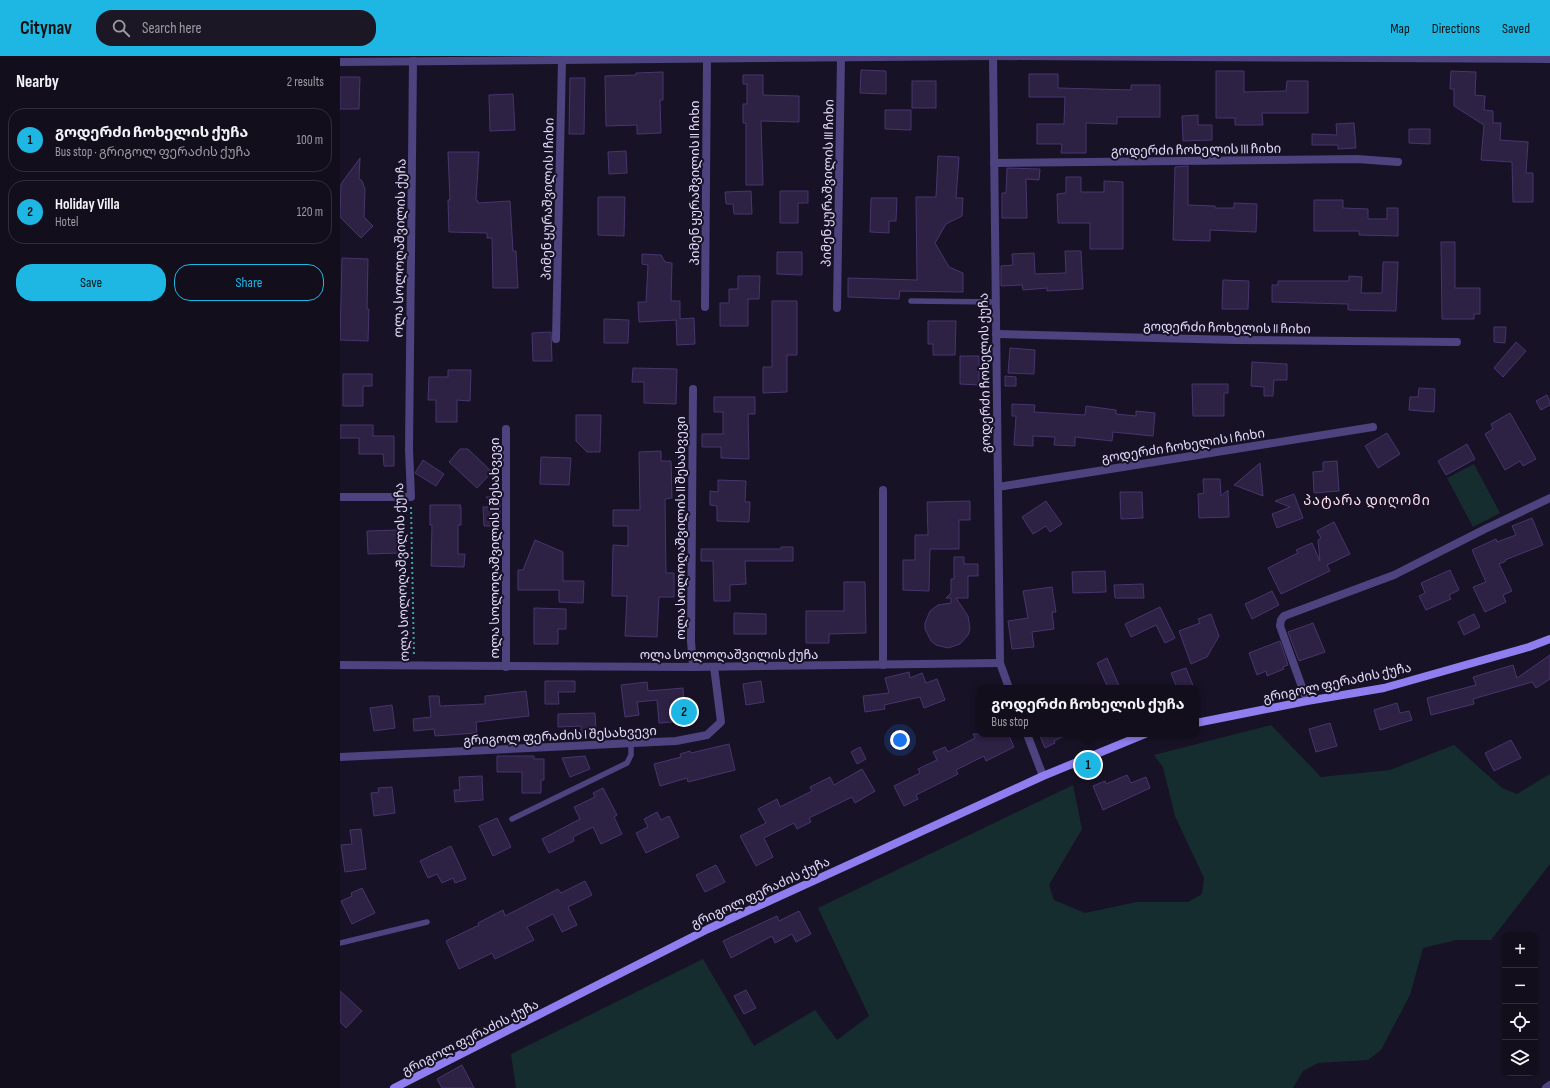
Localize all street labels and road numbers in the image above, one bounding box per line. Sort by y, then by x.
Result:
street label: პიმენ ყურაშვილის III ჩიხი [819,99,837,267]
street label: პიმენ ყურაშვილის II ჩიხი [687,100,703,266]
street label: პიმენ ყურაშვილის I ჩიხი [539,118,557,280]
street label: გოდერძი ჩოხელის III ჩიხი [1111,141,1281,159]
street label: ოლა სოლოღაშვილის ქუჩა [390,159,410,338]
street label: გოდერძი ჩოხელის ქუჩა [976,293,994,453]
street label: გოდერძი ჩოხელის II ჩიხი [1143,319,1311,337]
street label: ოლა სოლოღაშვილის II შესახვევი [673,416,689,640]
street label: გოდერძი ჩოხელის I ჩიხი [1100,425,1266,467]
street label: ოლა სოლოღაშვილის I შესახვევი [487,437,503,659]
street label: ოლა სოლოღაშვილის ქუჩა [391,482,413,662]
street label: ოლა სოლოღაშვილის ქუჩა [640,647,818,663]
street label: გრიგოლ ფერაძის ქუჩა [1261,659,1413,707]
street label: გრიგოლ ფერაძის I შესახვევი [463,723,657,749]
street label: გრიგოლ ფერაძის ქუჩა [688,854,832,932]
street label: გრიგოლ ფერაძის ქუჩა [399,996,542,1079]

